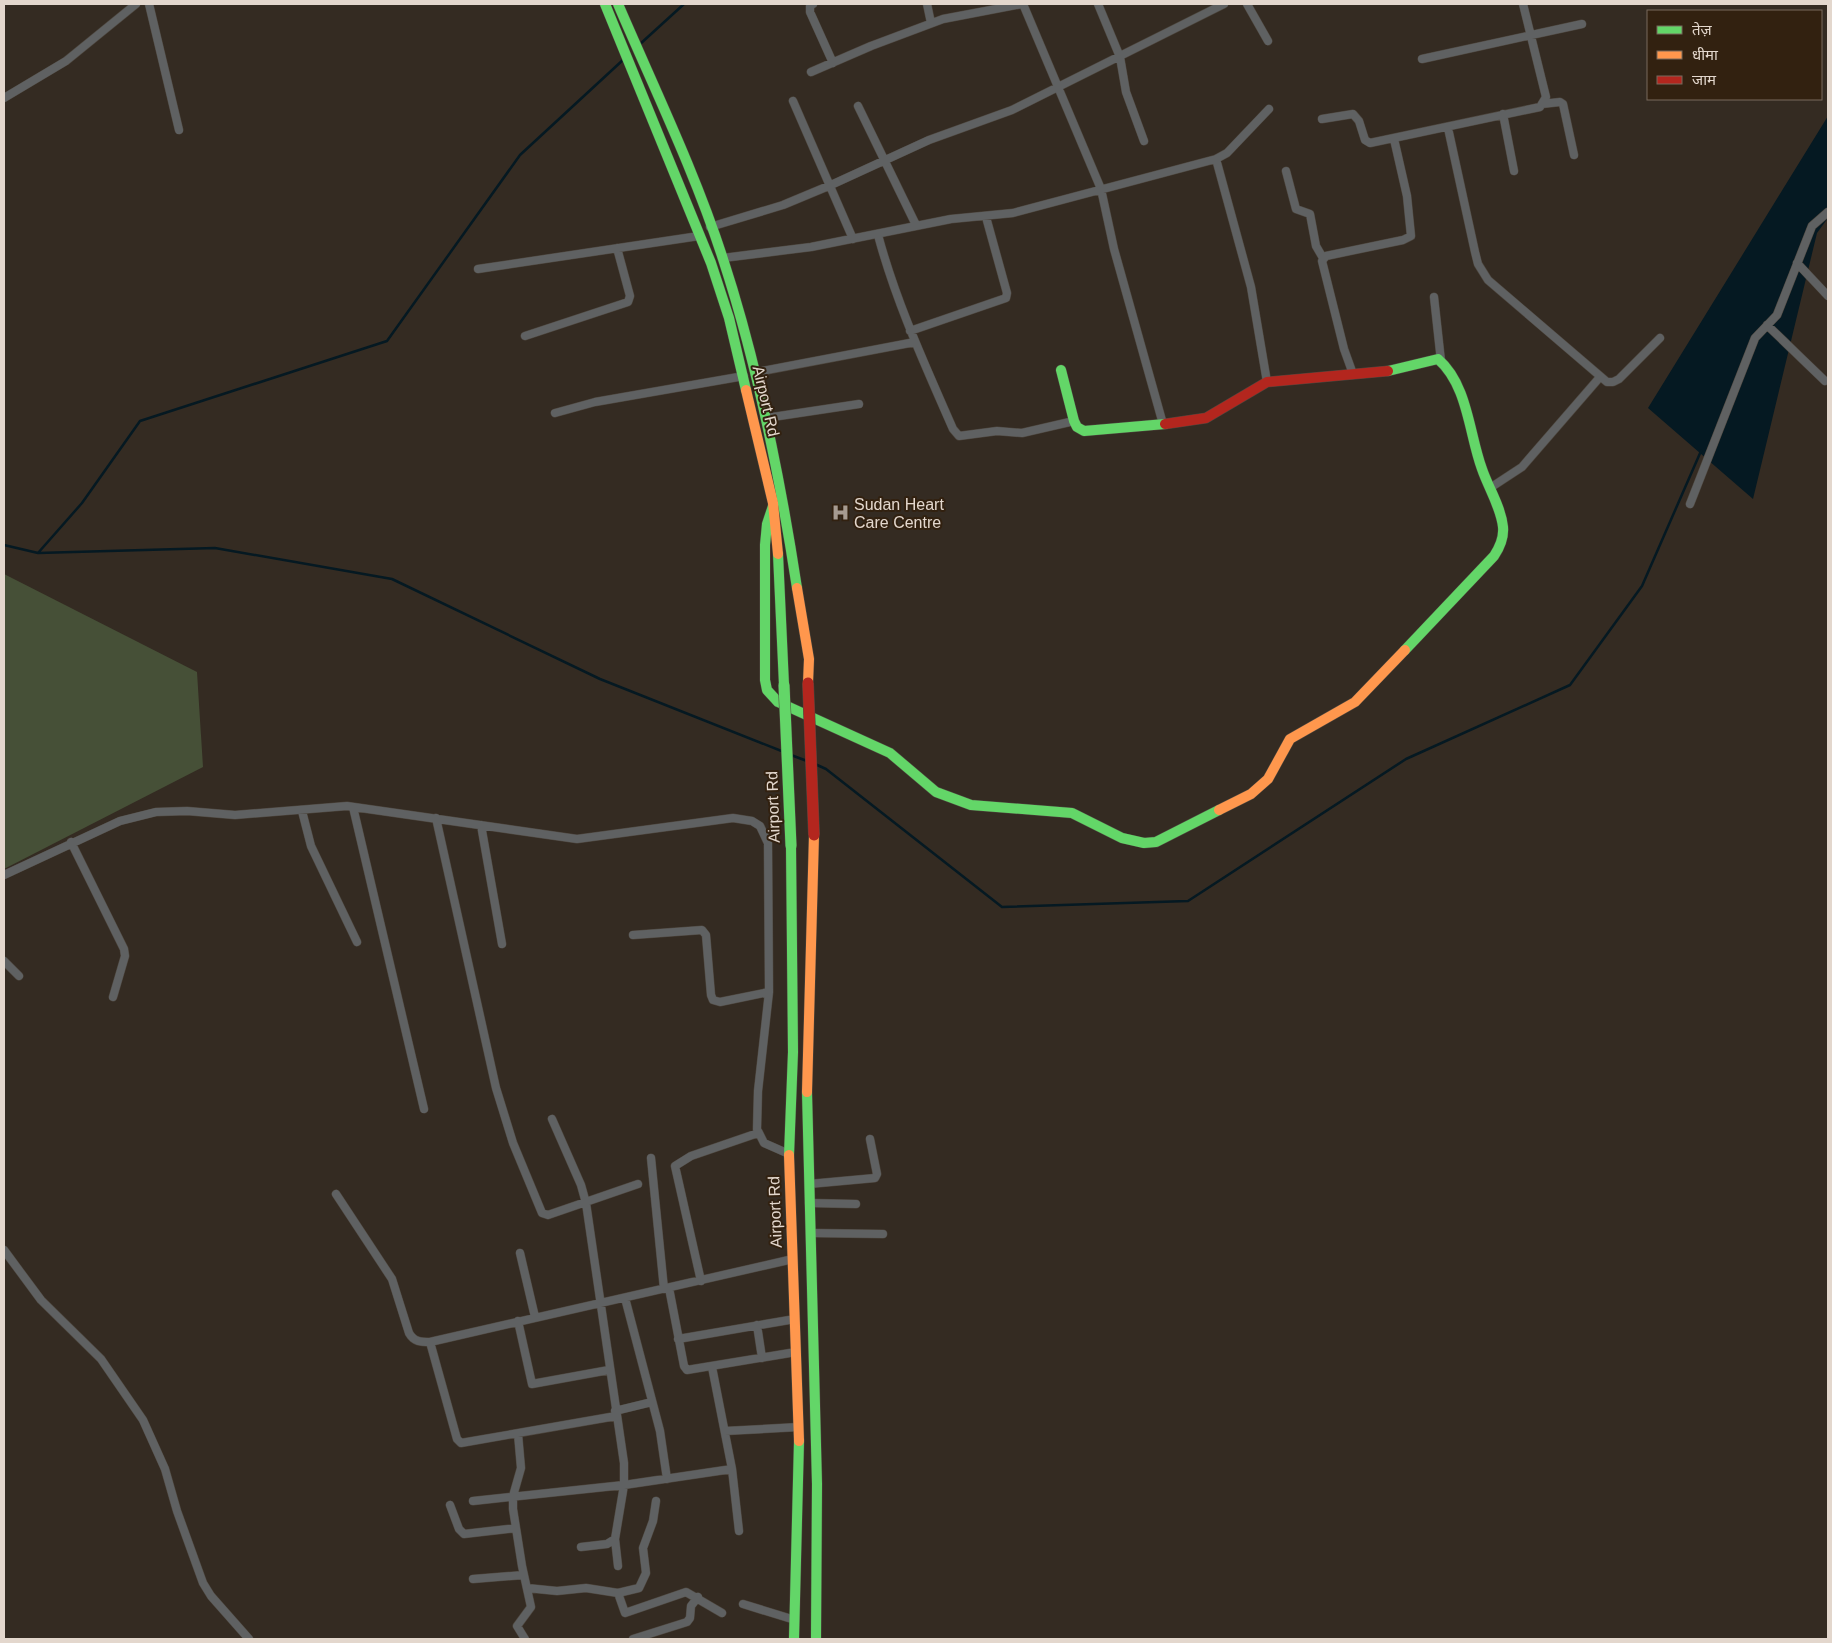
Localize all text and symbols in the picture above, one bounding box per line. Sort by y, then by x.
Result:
legend [1647,10,1822,100]
text: तेज़ [1692,21,1713,38]
text: धीमा [1692,46,1719,63]
text: जाम [1692,71,1717,88]
street label: Airport Rd [750,364,782,438]
place label: Sudan Heart Care Centre [854,496,944,531]
hospital icon: Sudan Heart Care Centre [830,503,850,523]
street label: Airport Rd [763,771,783,843]
street label: Airport Rd [765,1176,785,1248]

